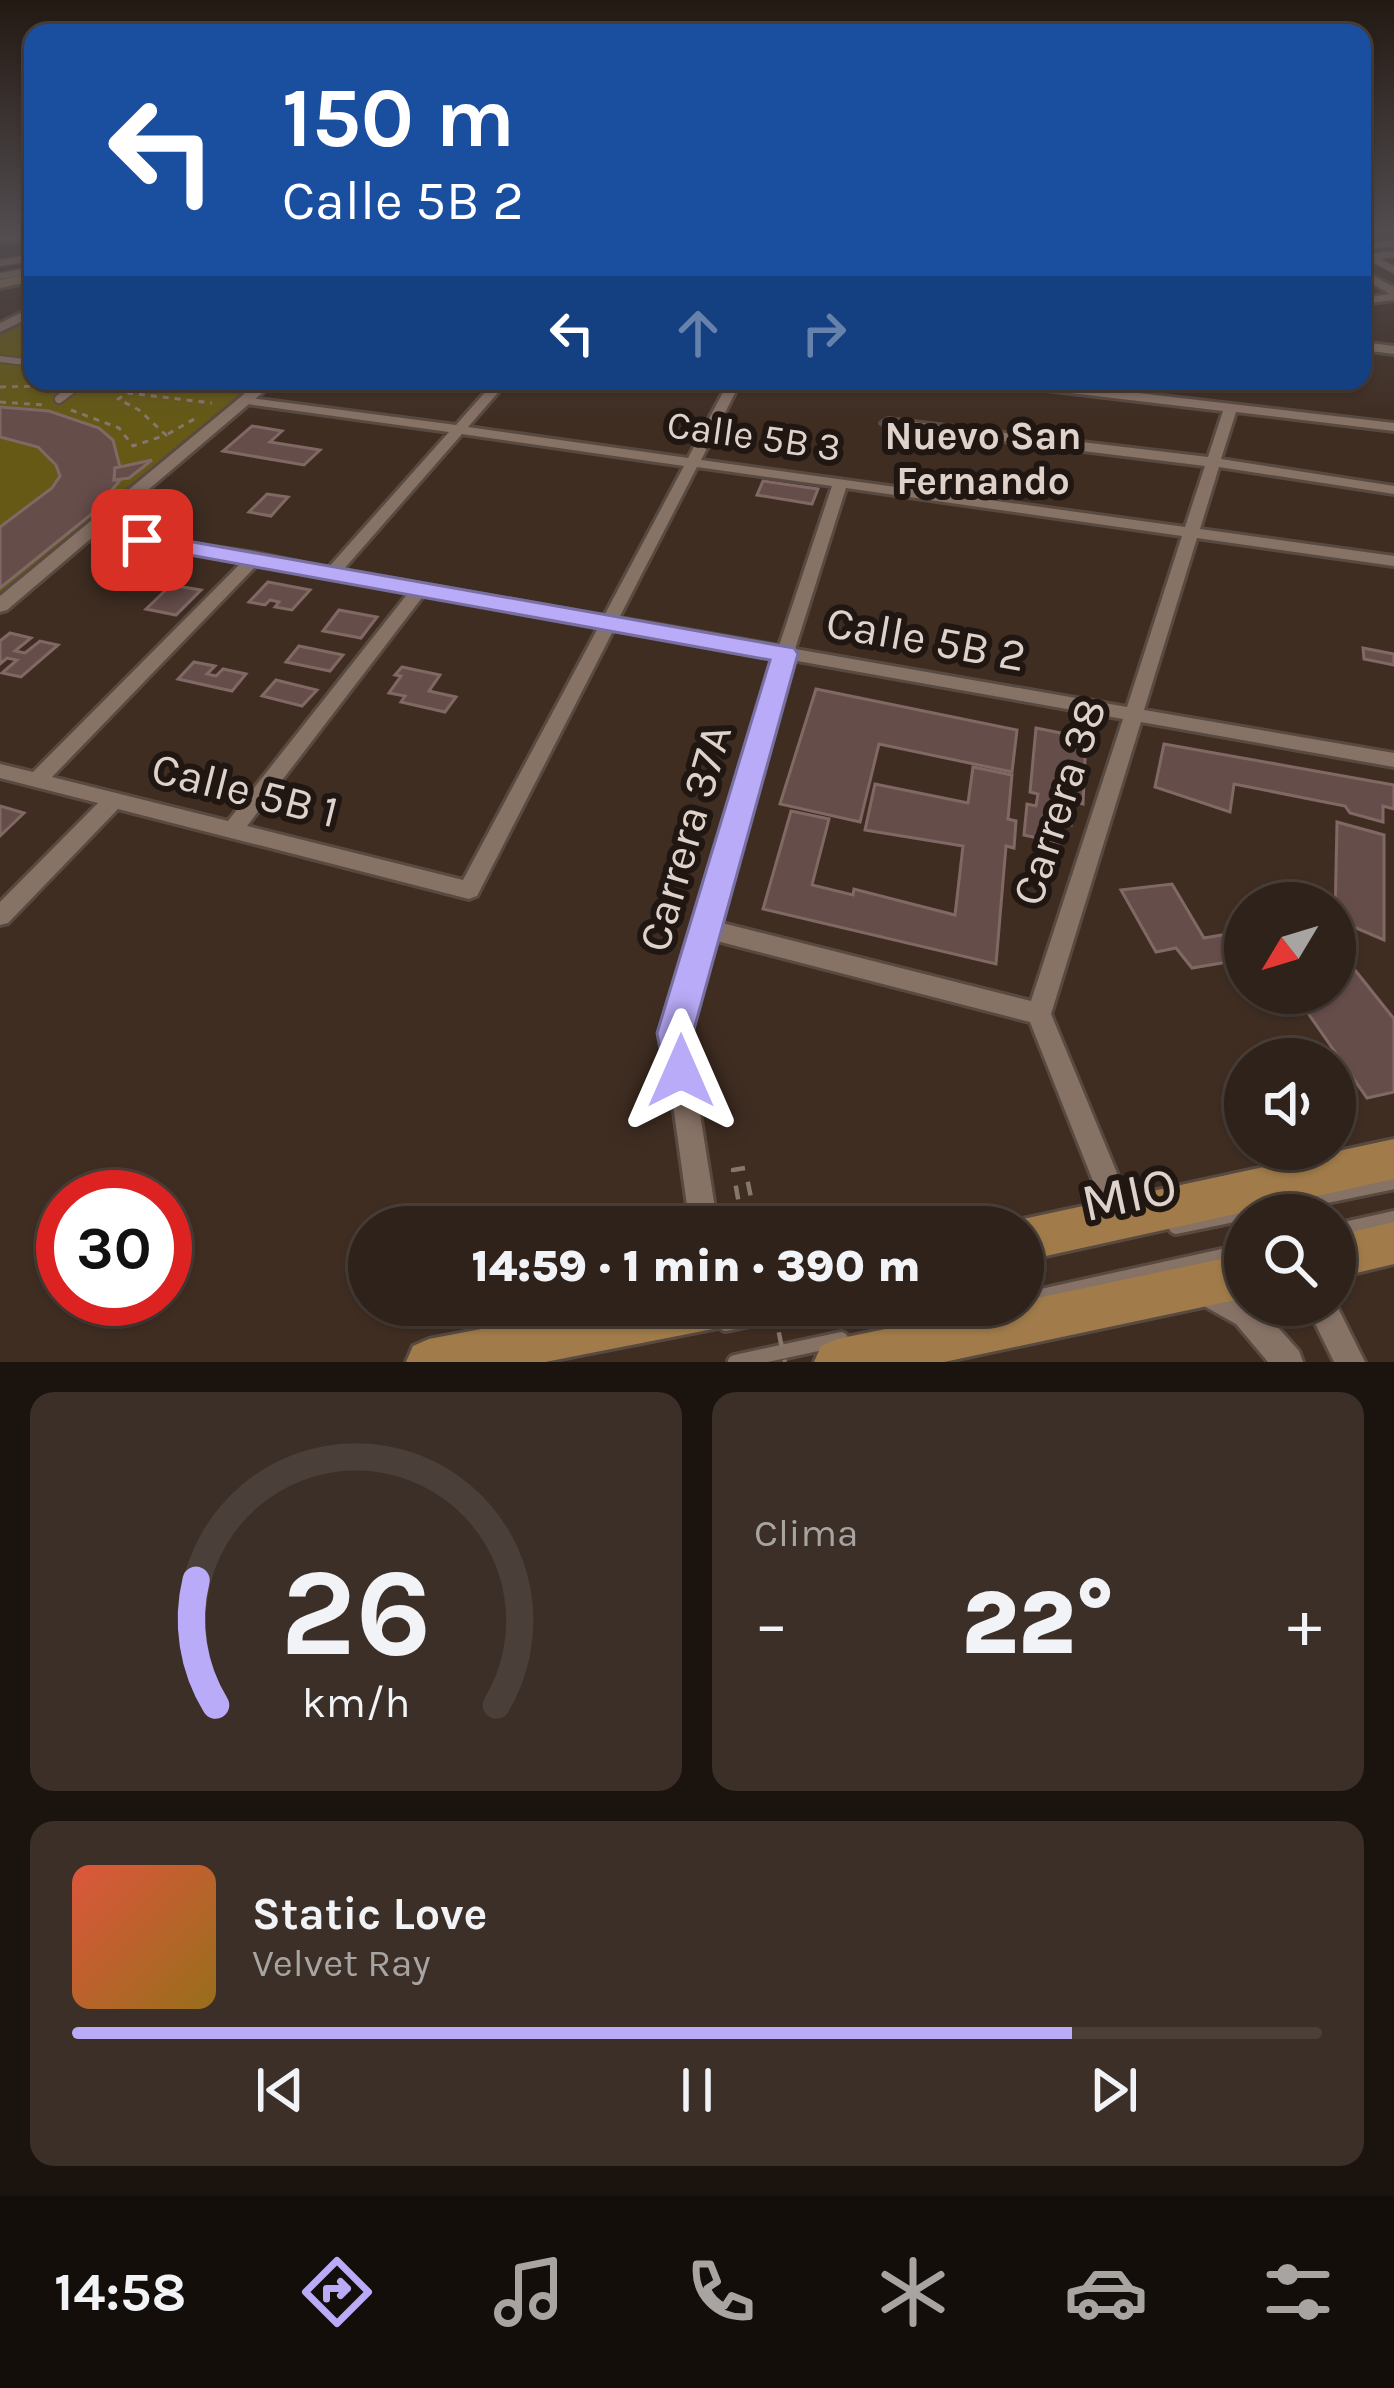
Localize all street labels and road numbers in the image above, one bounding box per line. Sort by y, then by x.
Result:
street label: Calle 5B 3 [664,401,844,471]
street label: Calle 5B 2 [822,596,1030,682]
street label: Carrera 38 [1001,692,1117,912]
street label: Carrera 37A [628,719,742,957]
street label: Calle 5B 1 [146,742,344,838]
street label: MIO [1076,1153,1182,1235]

